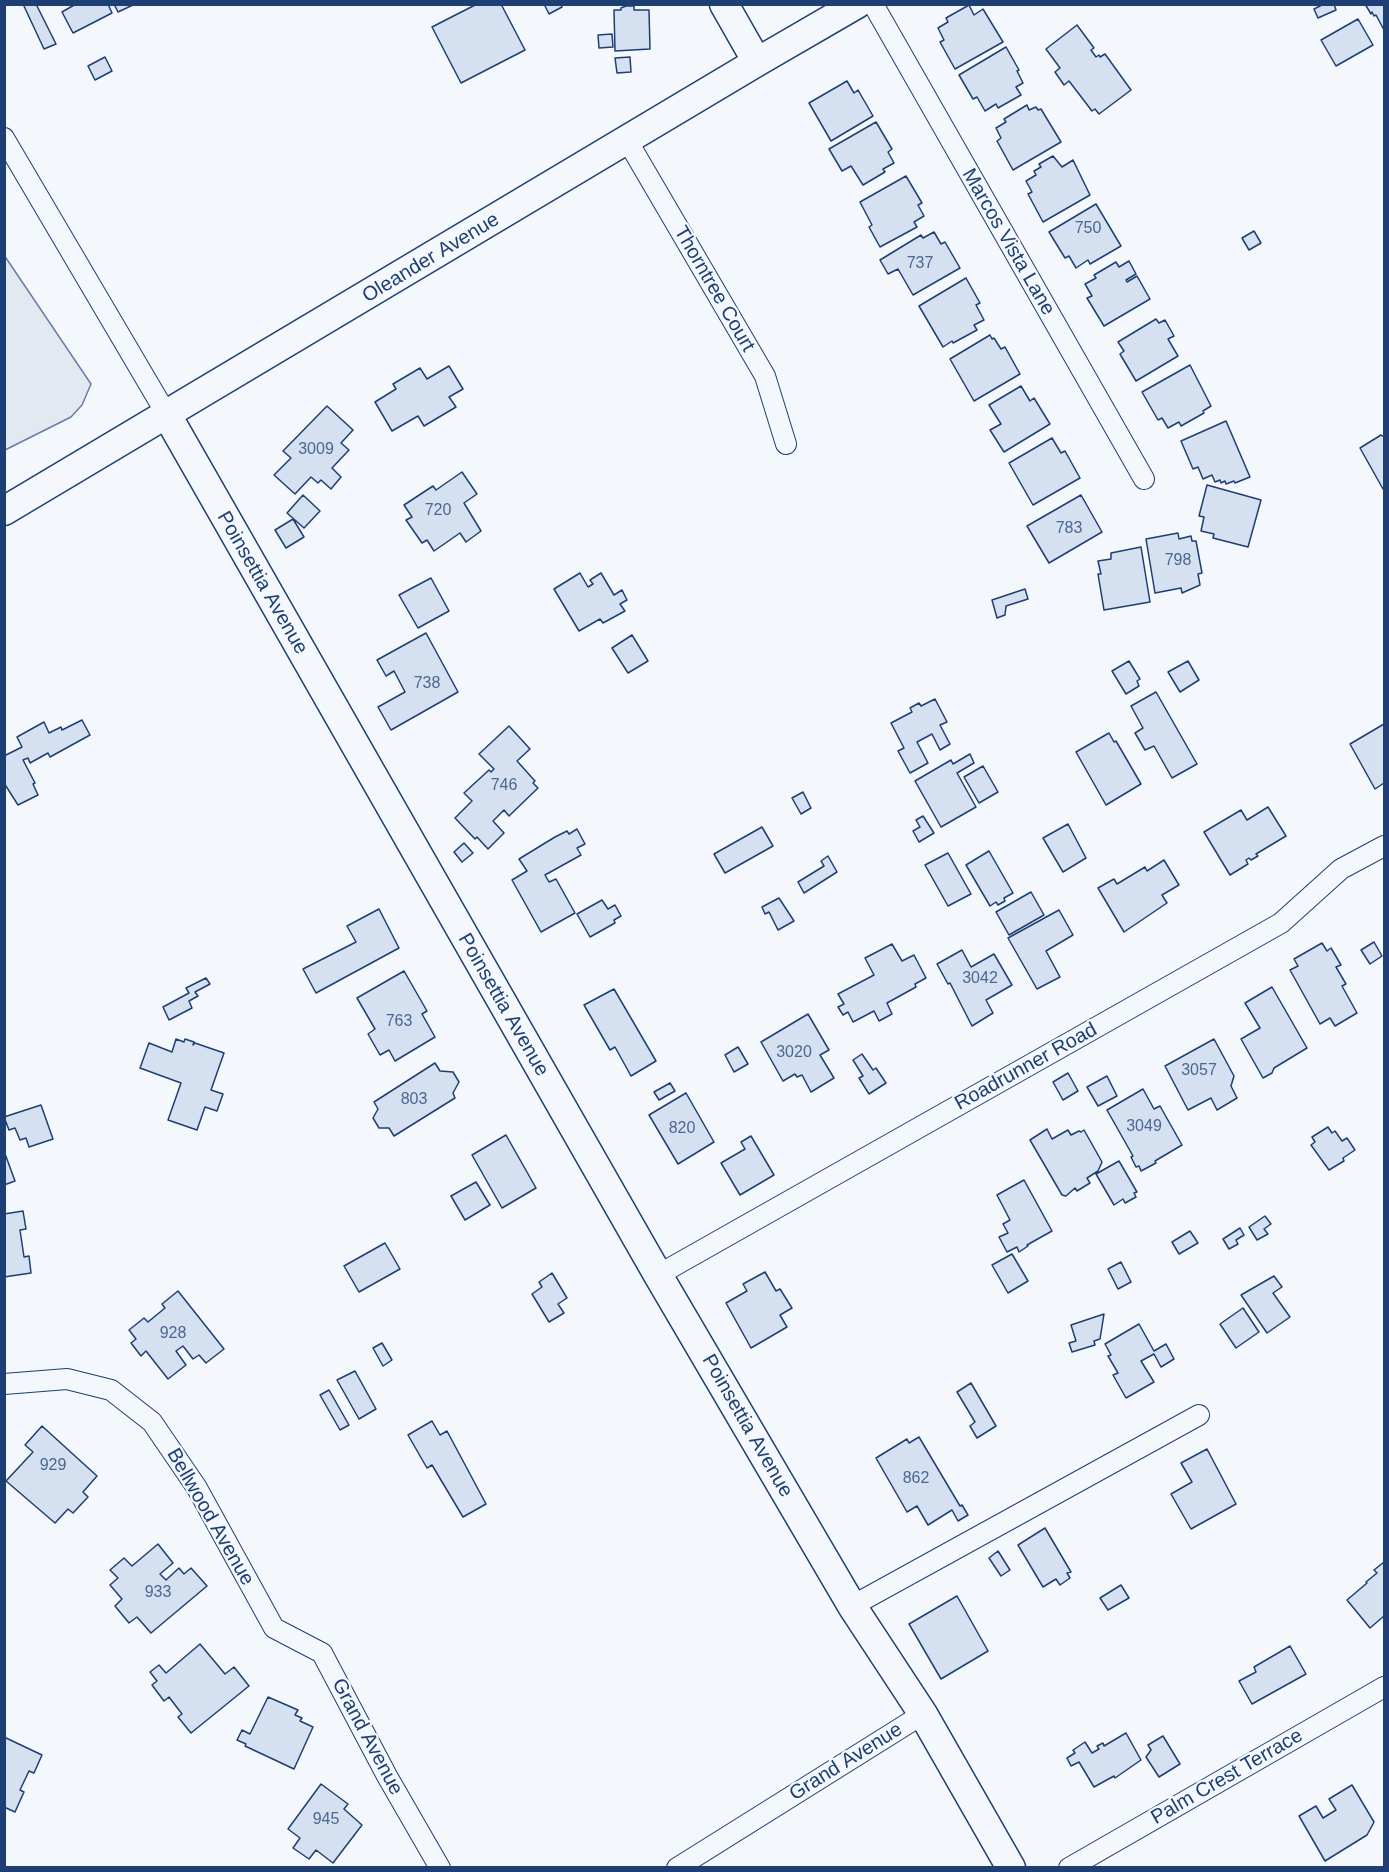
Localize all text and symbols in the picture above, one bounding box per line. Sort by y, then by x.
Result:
street label: Marcos Vista Lane [956,164,1060,320]
street label: Oleander Avenue [358,208,504,308]
house number: 750 [1075,219,1101,239]
street label: Thorntree Court [668,222,760,356]
house number: 737 [907,254,933,274]
house number: 3009 [298,440,334,460]
house number: 720 [425,501,451,521]
street label: Poinsettia Avenue [211,507,313,659]
house number: 783 [1056,519,1082,539]
house number: 798 [1165,551,1191,571]
house number: 738 [414,674,440,694]
house number: 746 [491,776,517,796]
street label: Poinsettia Avenue [452,929,554,1081]
house number: 3042 [962,969,998,989]
house number: 763 [386,1012,412,1032]
street label: Roadrunner Road [951,1018,1101,1116]
house number: 3020 [776,1043,812,1063]
house number: 3057 [1181,1061,1217,1081]
house number: 803 [401,1090,427,1110]
house number: 3049 [1126,1117,1162,1137]
house number: 820 [669,1119,695,1139]
house number: 928 [160,1324,186,1344]
street label: Poinsettia Avenue [696,1350,798,1502]
street label: Bellwood Avenue [161,1444,259,1590]
house number: 929 [40,1456,66,1476]
house number: 862 [903,1469,929,1489]
house number: 933 [145,1583,171,1603]
street label: Grand Avenue [326,1675,408,1799]
street label: Grand Avenue [785,1718,907,1806]
street label: Palm Crest Terrace [1147,1724,1307,1830]
house number: 945 [313,1810,339,1830]

